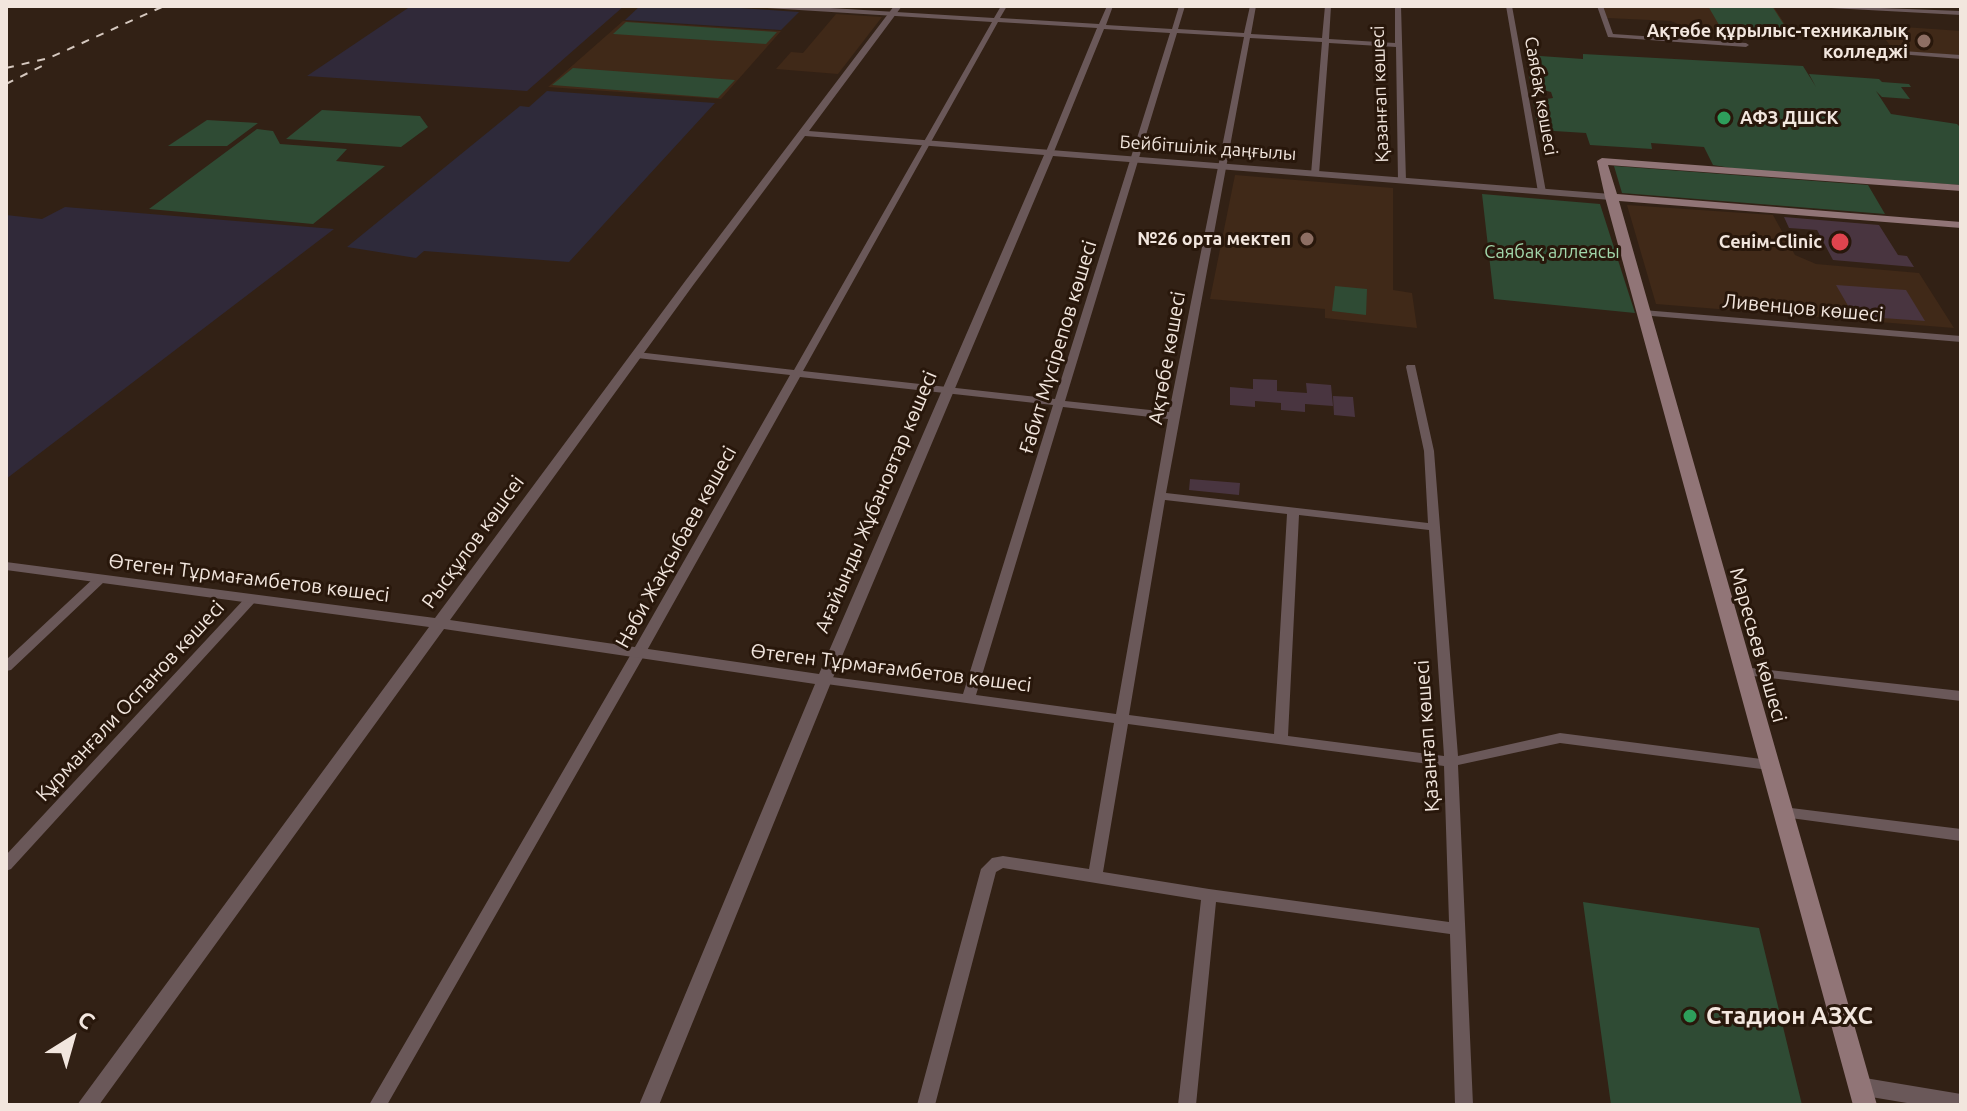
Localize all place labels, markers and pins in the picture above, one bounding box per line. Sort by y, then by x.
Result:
place label: Ақтөбе құрылыс-техникалық колледжі [1647,20,1908,62]
marker: Ақтөбе құрылыс-техникалық колледжі [1915,32,1933,50]
place label: АФЗ ДШСК [1740,107,1838,129]
marker: АФЗ ДШСК [1715,109,1733,127]
place label: №26 орта мектеп [1137,228,1291,250]
marker: №26 орта мектеп [1298,230,1316,248]
place label: Сенім-Clinic [1719,231,1822,253]
marker: Сенім-Clinic [1829,231,1851,253]
place label: Стадион АЗХС [1706,1002,1873,1030]
marker: Стадион АЗХС [1681,1007,1699,1025]

